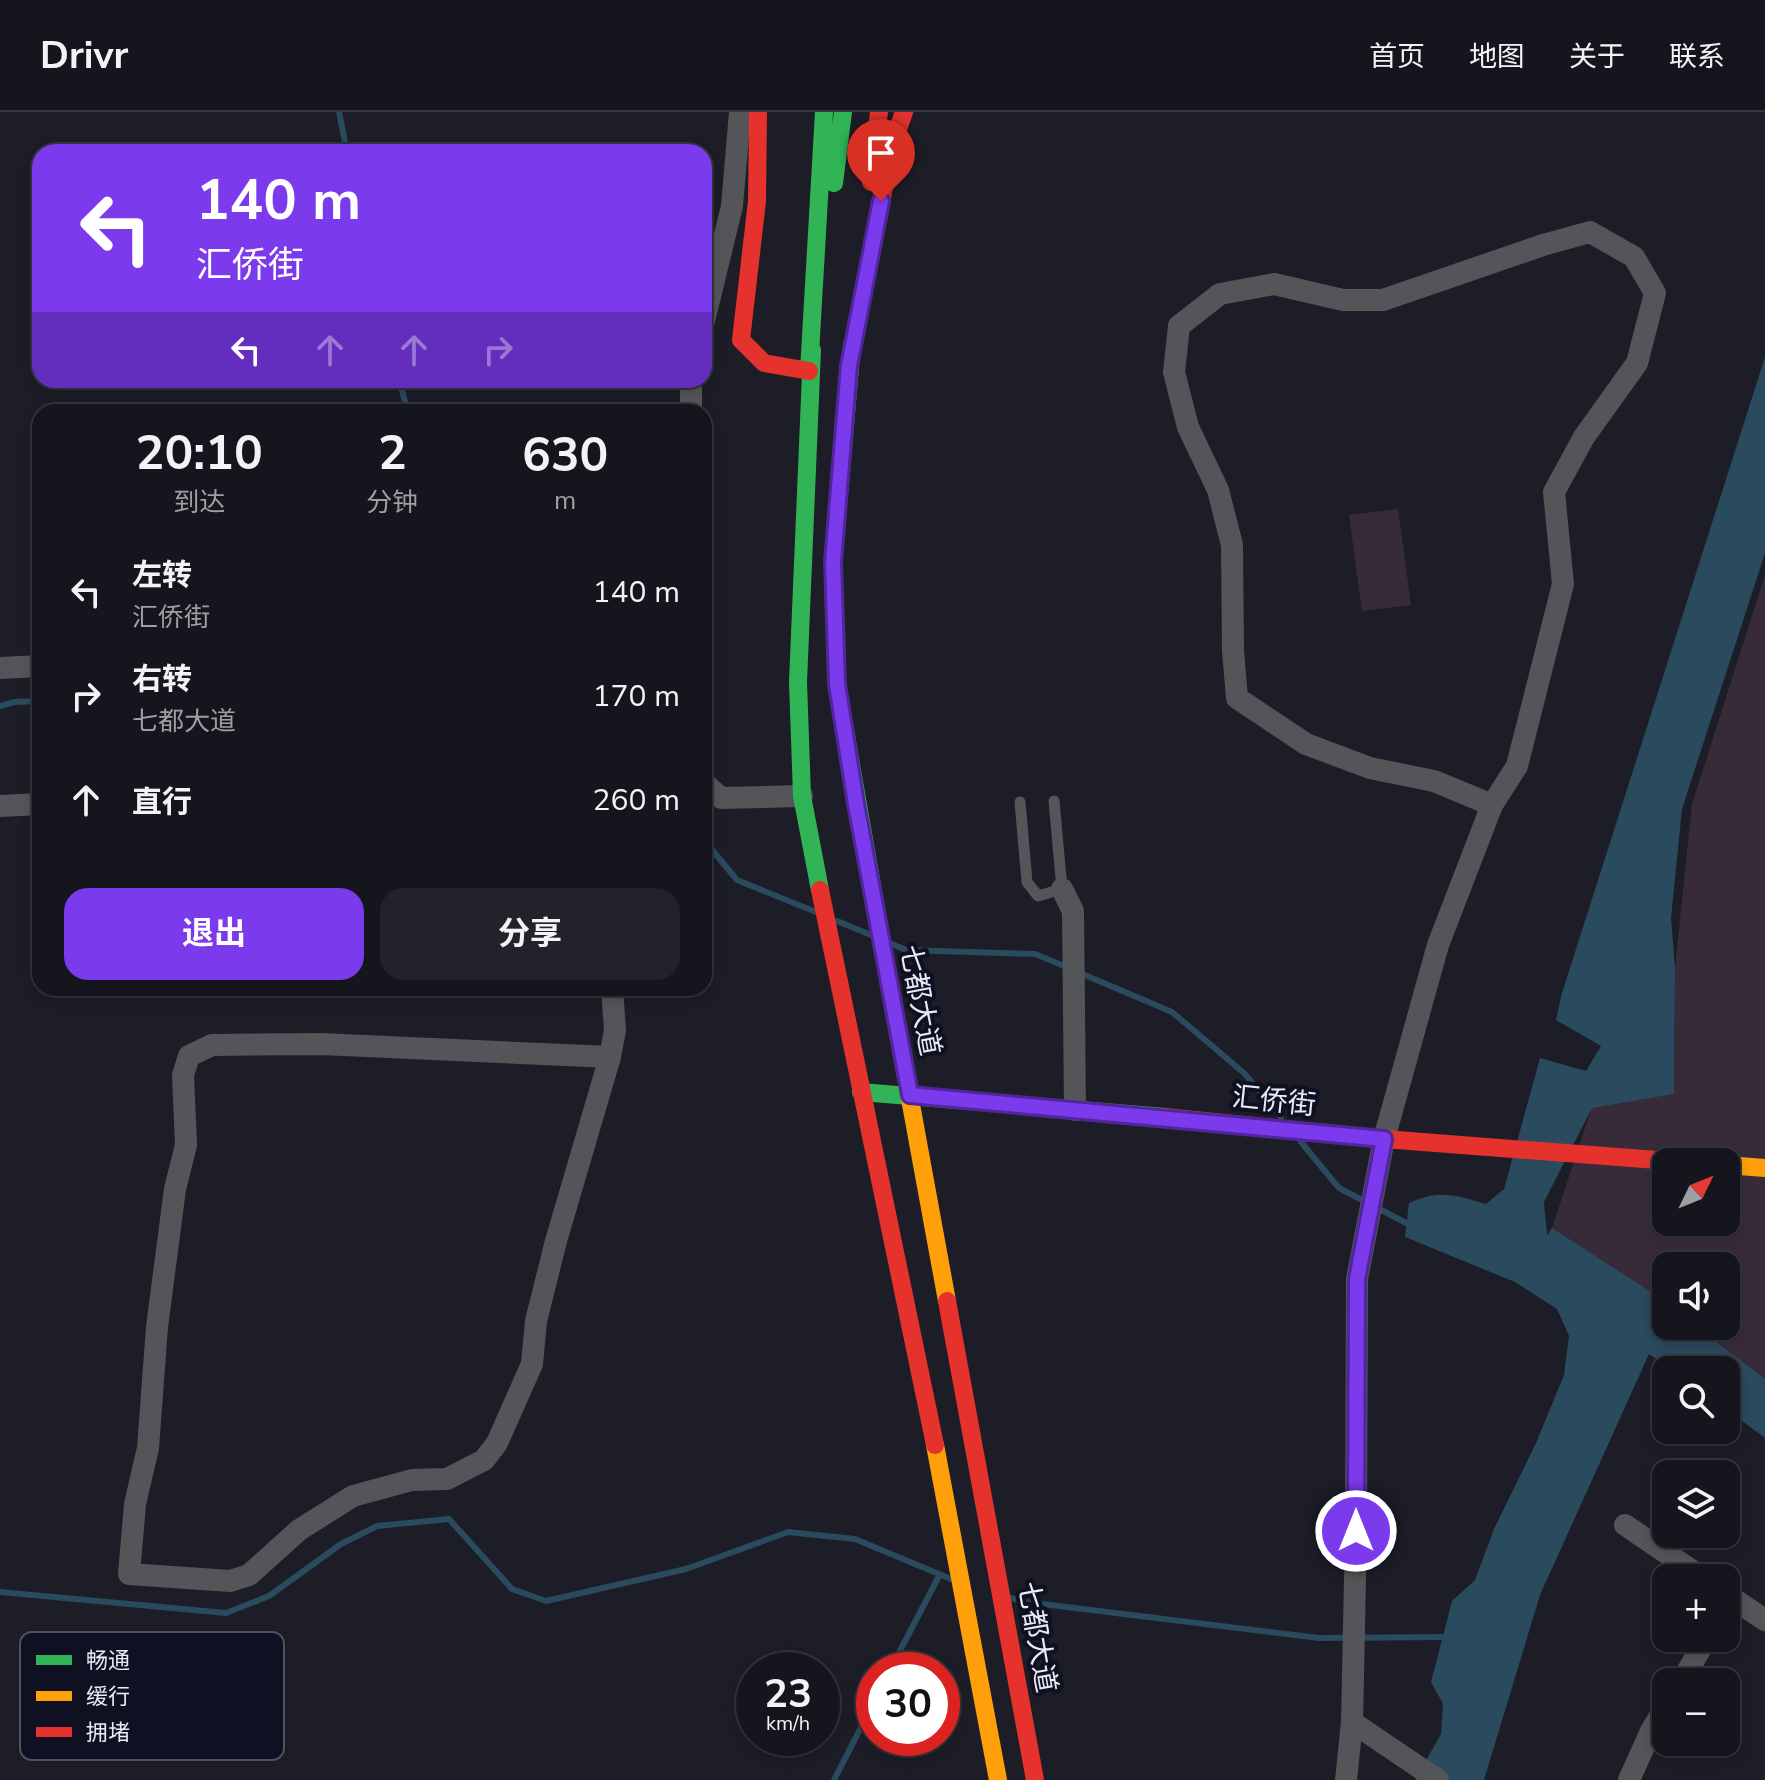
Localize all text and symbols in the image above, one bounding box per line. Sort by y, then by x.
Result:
text: Drivr [40,30,128,81]
text: 首页 [1369,38,1425,76]
text: 地图 [1469,38,1525,76]
text: 关于 [1569,38,1625,76]
text: 联系 [1669,38,1725,76]
pin [847,119,915,201]
icon: arrive [859,131,903,175]
text: 140 m [196,162,361,239]
icon: left [64,176,168,280]
text: 汇侨街 [196,241,304,290]
icon: left [224,328,268,372]
icon: ahead [308,328,352,372]
icon: ahead [392,328,436,372]
icon: right [476,328,520,372]
text: 20:10 [136,420,263,486]
text: 2 [378,420,407,486]
text: 630 [522,422,608,488]
text: m [554,483,576,518]
text: 到达 [173,485,225,520]
text: 分钟 [366,485,418,520]
text: 左转 [132,555,192,596]
icon: left [64,570,108,614]
text: 140 m [593,572,680,613]
text: 汇侨街 [132,600,210,635]
text: 右转 [132,659,192,700]
icon: right [64,674,108,718]
text: 170 m [593,676,680,717]
text: 七都大道 [132,704,236,739]
icon: ahead [64,778,108,822]
text: 260 m [593,780,680,821]
text: 直行 [132,782,192,823]
button: 退出 [64,888,364,980]
button: 分享 [380,888,680,980]
street label: 七都大道 [891,942,949,1059]
street label: 汇侨街 [1230,1078,1318,1124]
north arrow [1652,1148,1740,1236]
map controls [1652,1148,1740,1756]
button: sound [1652,1252,1740,1340]
button: search [1652,1356,1740,1444]
button: layers [1652,1460,1740,1548]
position arrow [1314,1489,1398,1573]
button: + [1652,1564,1740,1652]
street label: 七都大道 [1009,1579,1065,1696]
legend [20,1632,284,1760]
text: 畅通 [86,1646,130,1676]
speed limit sign: 30 [856,1652,960,1756]
text: 23 [764,1667,812,1721]
button: − [1652,1668,1740,1756]
text: 缓行 [86,1682,130,1712]
text: km/h [766,1710,810,1737]
text: 拥堵 [86,1718,130,1748]

